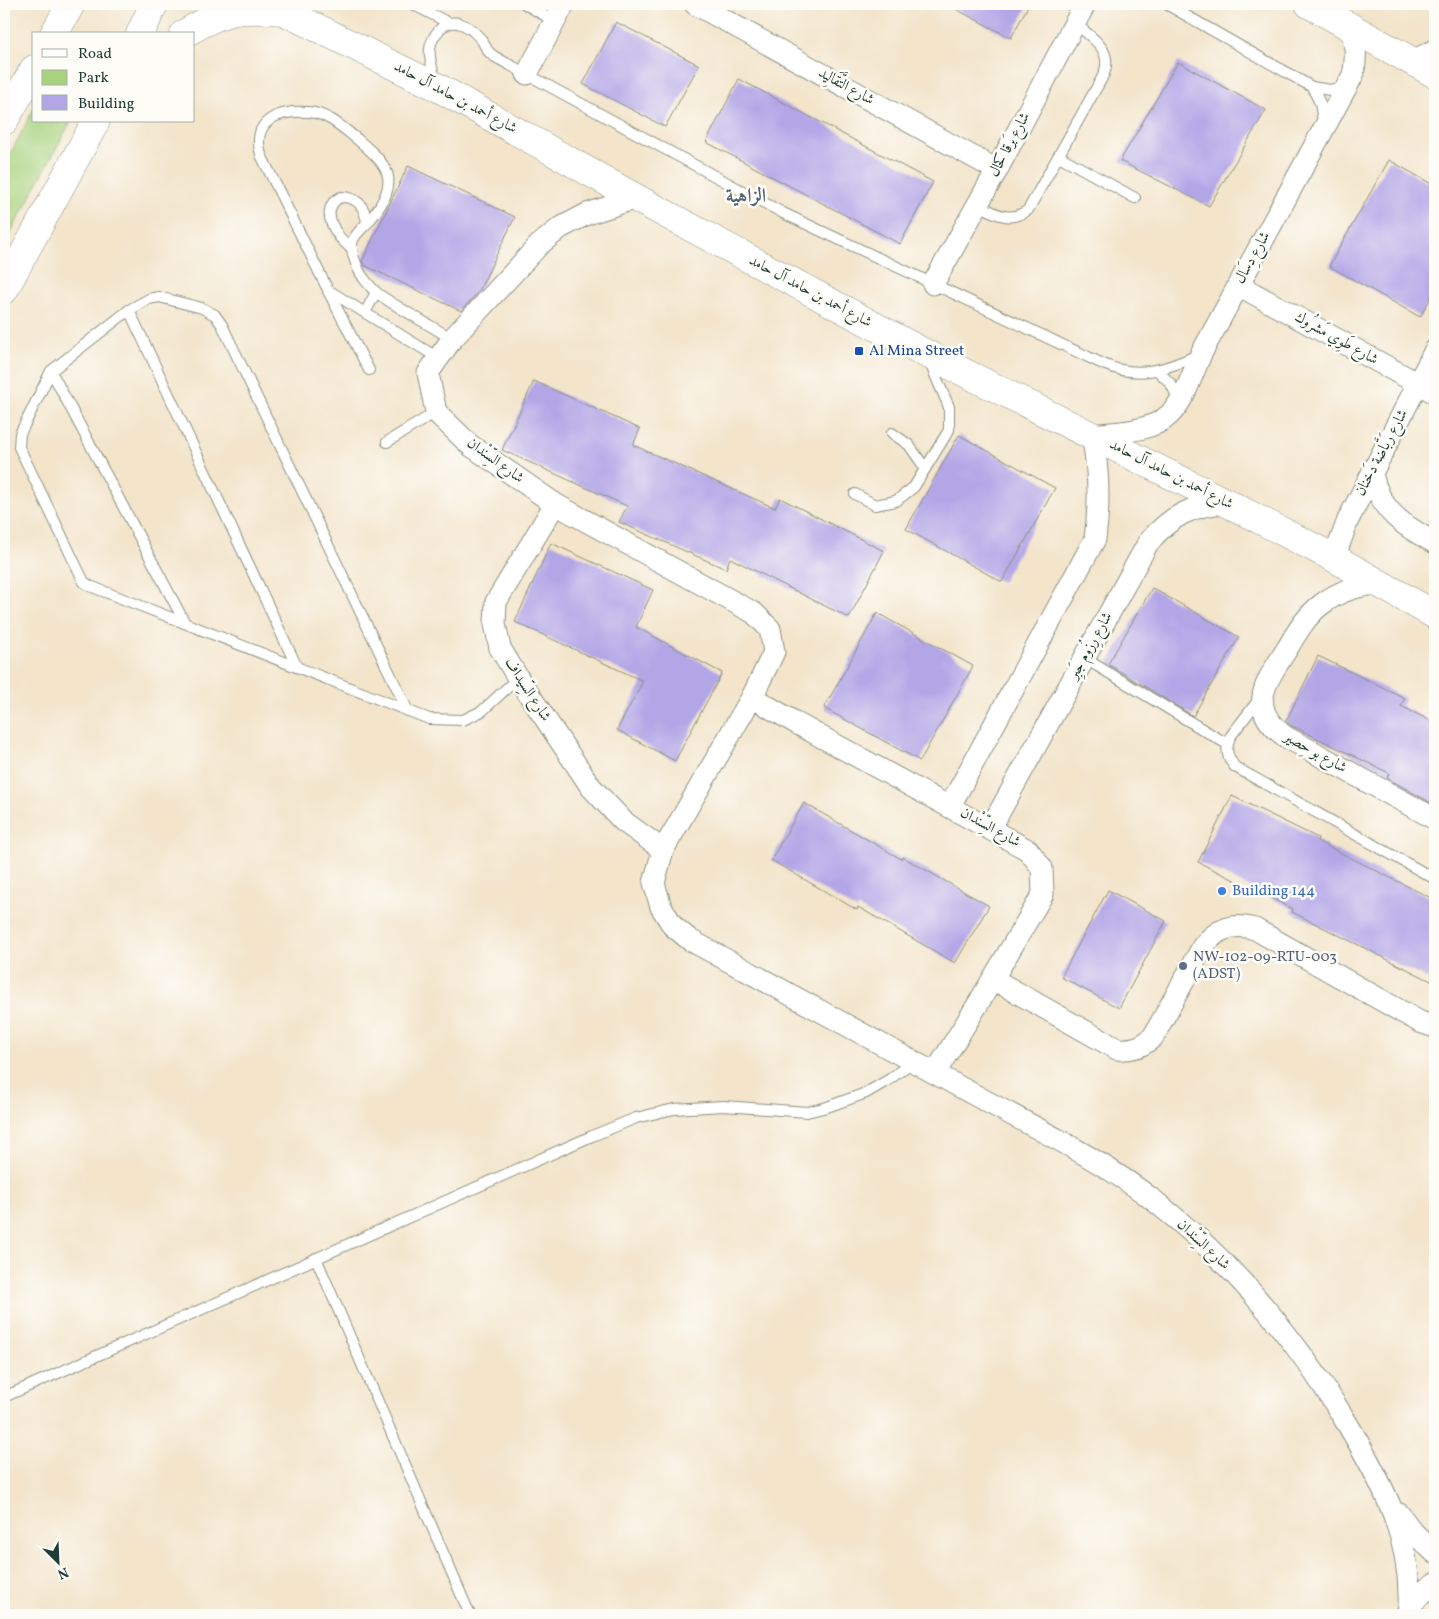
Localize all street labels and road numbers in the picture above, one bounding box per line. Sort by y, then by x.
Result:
street label: شارع أحمد بن حامد آل حامد [389,55,521,140]
street label: شارع التَّقَالِيد [814,60,880,112]
street label: شارع بَرقا كحال [982,108,1037,182]
street label: شارع دِسَال [1228,227,1277,288]
street label: شارع أحمد بن حامد آل حامد [744,249,876,334]
street label: شارع طَوِي مَشرُوك [1290,304,1384,372]
street label: شارع رَبَّاضة دَخنان [1347,404,1415,501]
street label: شارع السِّنْدان [462,431,529,490]
street label: شارع أحمد بن حامد آل حامد [1105,433,1238,516]
street label: شارع رِزُوم جَبِر [1059,607,1119,686]
street label: شارع السِّيداف [498,653,557,727]
street label: شارع بو حِصير [1278,726,1350,780]
street label: شارع السِّنْدان [956,801,1025,854]
street label: شارع السِّنْدان [1171,1213,1236,1276]

